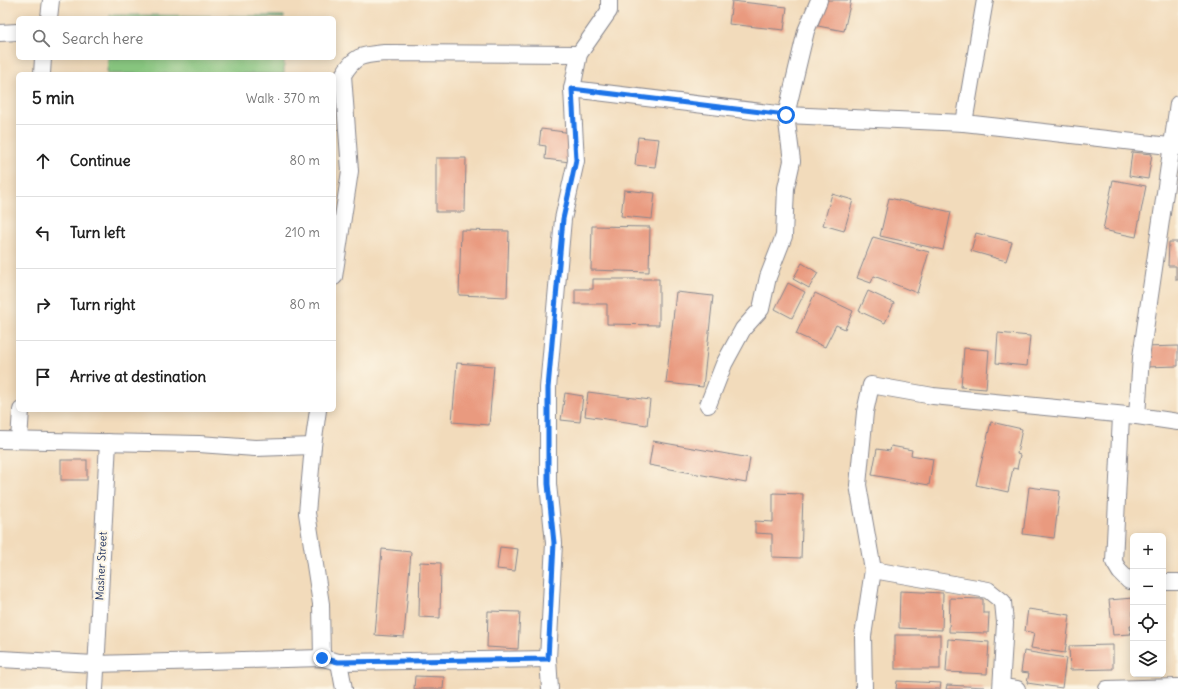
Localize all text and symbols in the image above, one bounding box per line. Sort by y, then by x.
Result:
search box [16,16,336,60]
icon: search [30,27,52,49]
text: Search here [62,29,143,48]
text: 5 min [32,87,74,109]
text: Walk · 370 m [246,90,320,107]
route start [777,106,795,124]
icon: ahead [32,150,54,172]
text: Continue [70,151,131,170]
text: 80 m [289,152,320,169]
icon: left [32,222,54,244]
text: Turn left [70,223,125,242]
text: 210 m [285,224,320,241]
icon: right [32,294,54,316]
text: Turn right [70,295,135,314]
text: 80 m [289,296,320,313]
icon: arrive [32,366,54,388]
text: Arrive at destination [70,367,206,386]
street label: Masher Street [92,531,110,601]
map controls [1130,533,1166,677]
button: + [1130,533,1166,569]
button: − [1130,569,1166,605]
button: locate [1130,605,1166,641]
button: layers [1130,641,1166,677]
route end [313,649,331,667]

